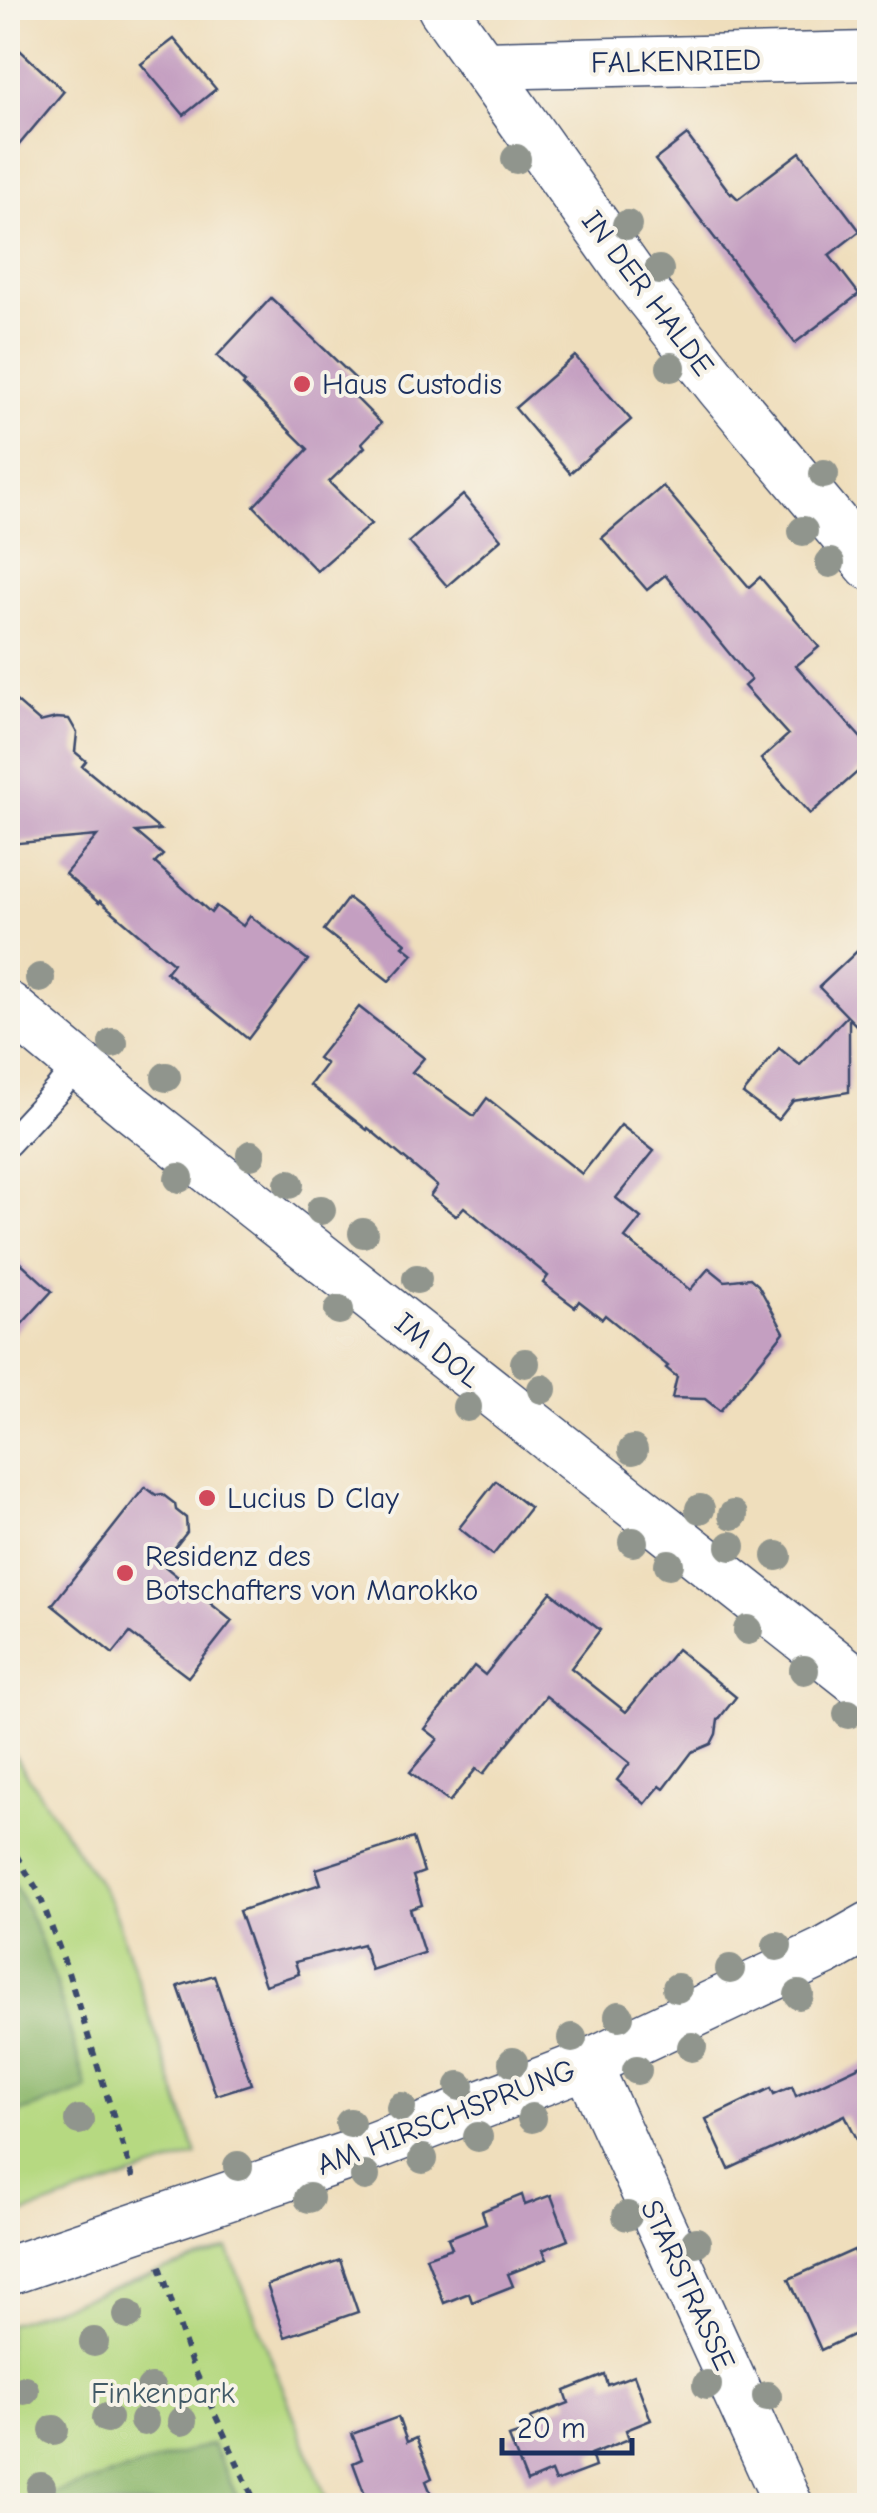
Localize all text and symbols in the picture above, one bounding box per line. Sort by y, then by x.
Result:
street label: FALKENRIED [590,43,762,80]
street label: IN DER HALDE [574,204,721,383]
place label: Haus Custodis [322,367,502,402]
marker: Haus Custodis [291,373,313,395]
street label: IM DOL [388,1305,488,1395]
place label: Lucius D Clay [227,1481,399,1516]
marker: Lucius D Clay [196,1487,218,1509]
place label: Residenz des Botschafters von Marokko [145,1539,478,1608]
marker: Residenz des Botschafters von Marokko [114,1562,136,1584]
street label: AM HIRSCHSPRUNG [312,2052,580,2183]
street label: STARSTRASSE [633,2195,742,2376]
park label: Finkenpark [91,2376,236,2411]
scale bar [502,2393,632,2455]
text: 20 m [517,2411,586,2446]

